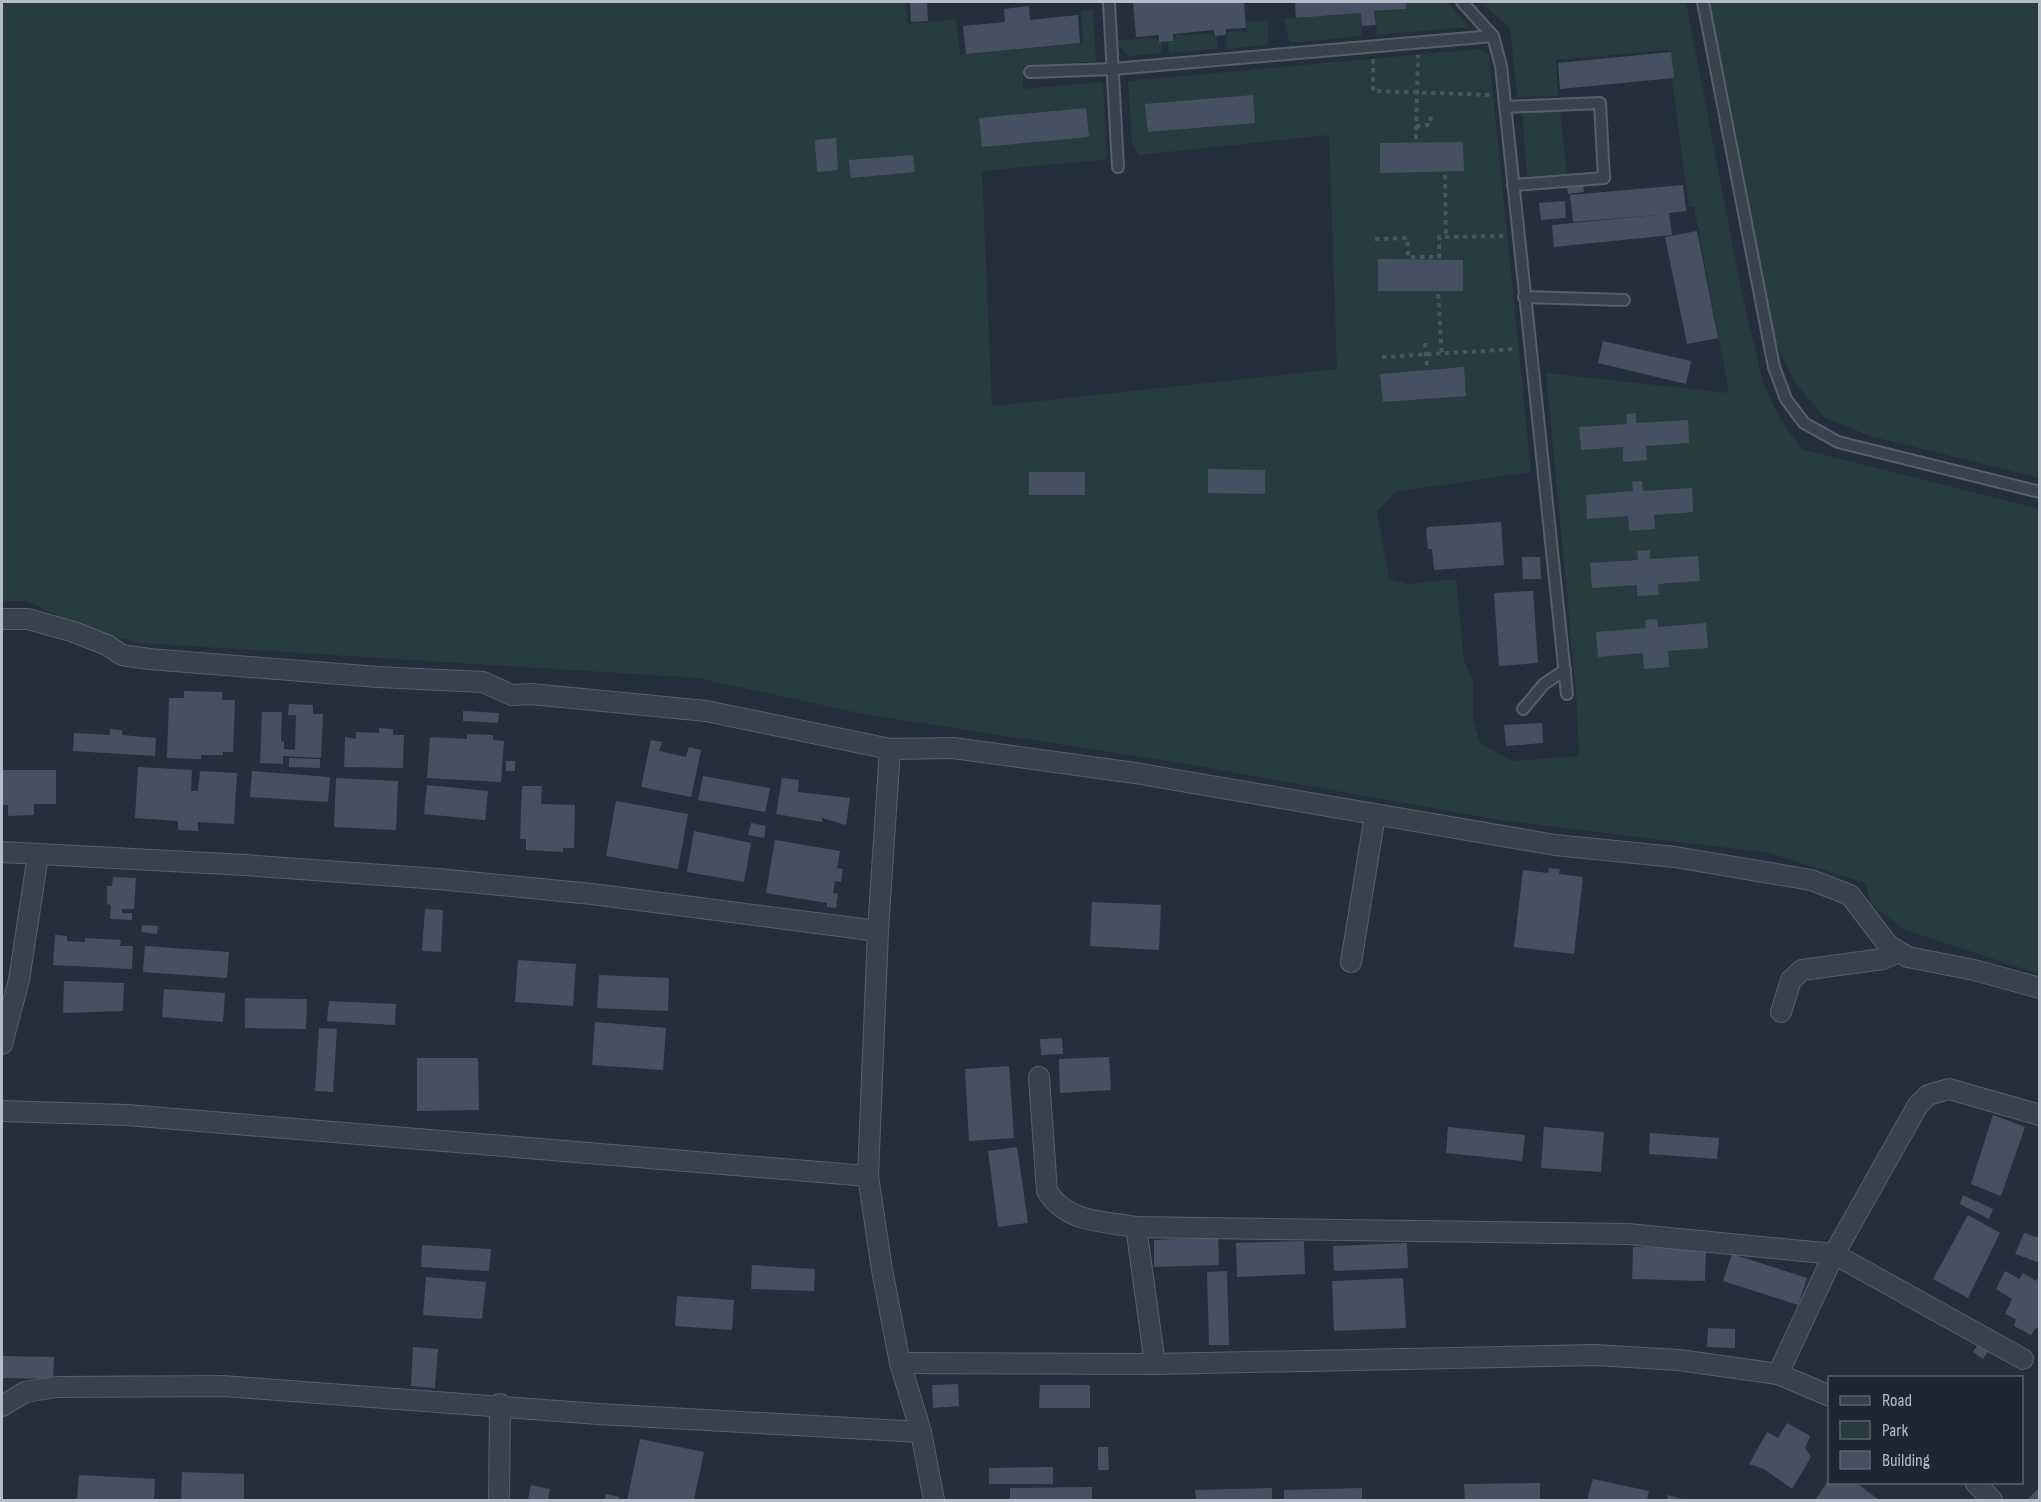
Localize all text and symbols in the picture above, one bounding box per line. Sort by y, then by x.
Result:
legend [1828,1376,2023,1484]
text: Road [1882,1390,1912,1411]
text: Park [1882,1420,1908,1441]
text: Building [1882,1450,1930,1471]

